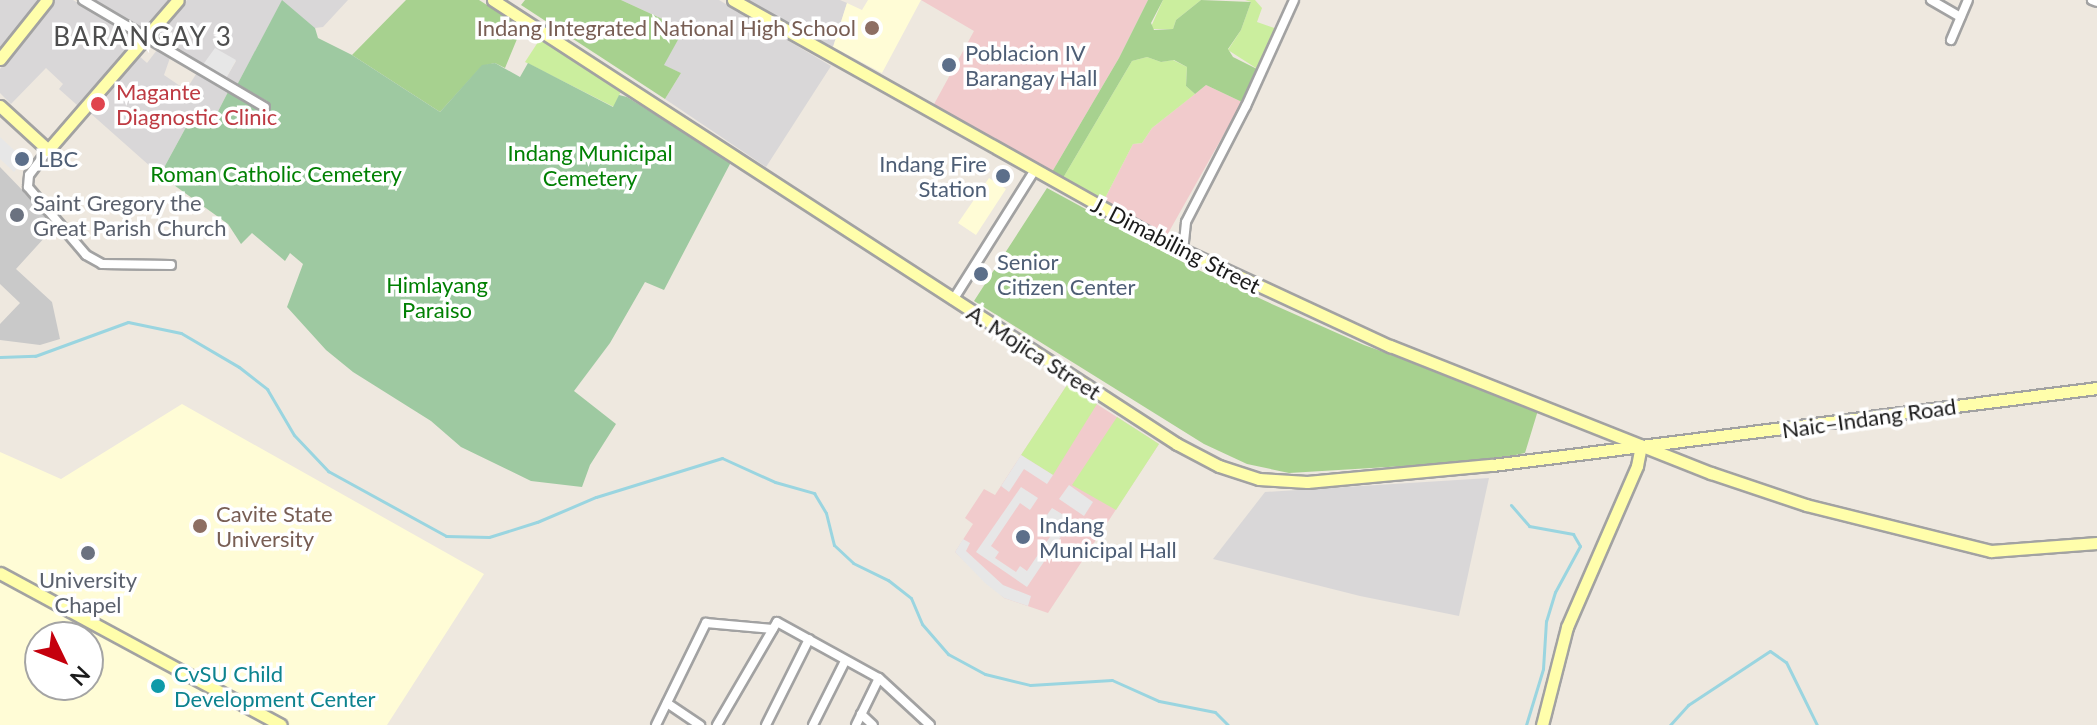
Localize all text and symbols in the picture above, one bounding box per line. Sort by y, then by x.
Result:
place label: Indang Integrated National High School [477,15,856,41]
marker: Indang Integrated National High School [863,19,881,37]
district label: BARANGAY 3 [53,21,233,53]
place label: Poblacion IV Barangay Hall [965,39,1098,90]
marker: Poblacion IV Barangay Hall [940,56,958,74]
place label: Magante Diagnostic Clinic [116,78,277,130]
marker: Magante Diagnostic Clinic [87,93,109,115]
park label: Indang Municipal Cemetery [507,139,673,190]
place label: LBC [38,146,78,172]
marker: LBC [13,150,31,168]
place label: Indang Fire Station [879,150,987,202]
park label: Roman Catholic Cemetery [150,161,402,187]
marker: Indang Fire Station [994,167,1012,185]
place label: Saint Gregory the Great Parish Church [33,189,226,240]
street label: J. Dimabiling Street [1087,191,1265,299]
marker: Saint Gregory the Great Parish Church [8,206,26,224]
place label: Senior Citizen Center [997,248,1135,300]
marker: Senior Citizen Center [972,265,990,283]
park label: Himlayang Paraiso [386,271,488,322]
street label: A. Mojica Street [962,299,1106,405]
street label: Naic–Indang Road [1780,393,1958,443]
place label: Cavite State University [216,500,333,552]
place label: Indang Municipal Hall [1039,511,1177,562]
marker: Cavite State University [191,517,209,535]
marker: Indang Municipal Hall [1014,528,1032,546]
marker: University Chapel [79,544,97,562]
place label: University Chapel [39,566,137,618]
north arrow [24,621,104,701]
place label: CvSU Child Development Center [174,660,376,712]
text: N [65,661,96,692]
marker: CvSU Child Development Center [149,677,167,695]

